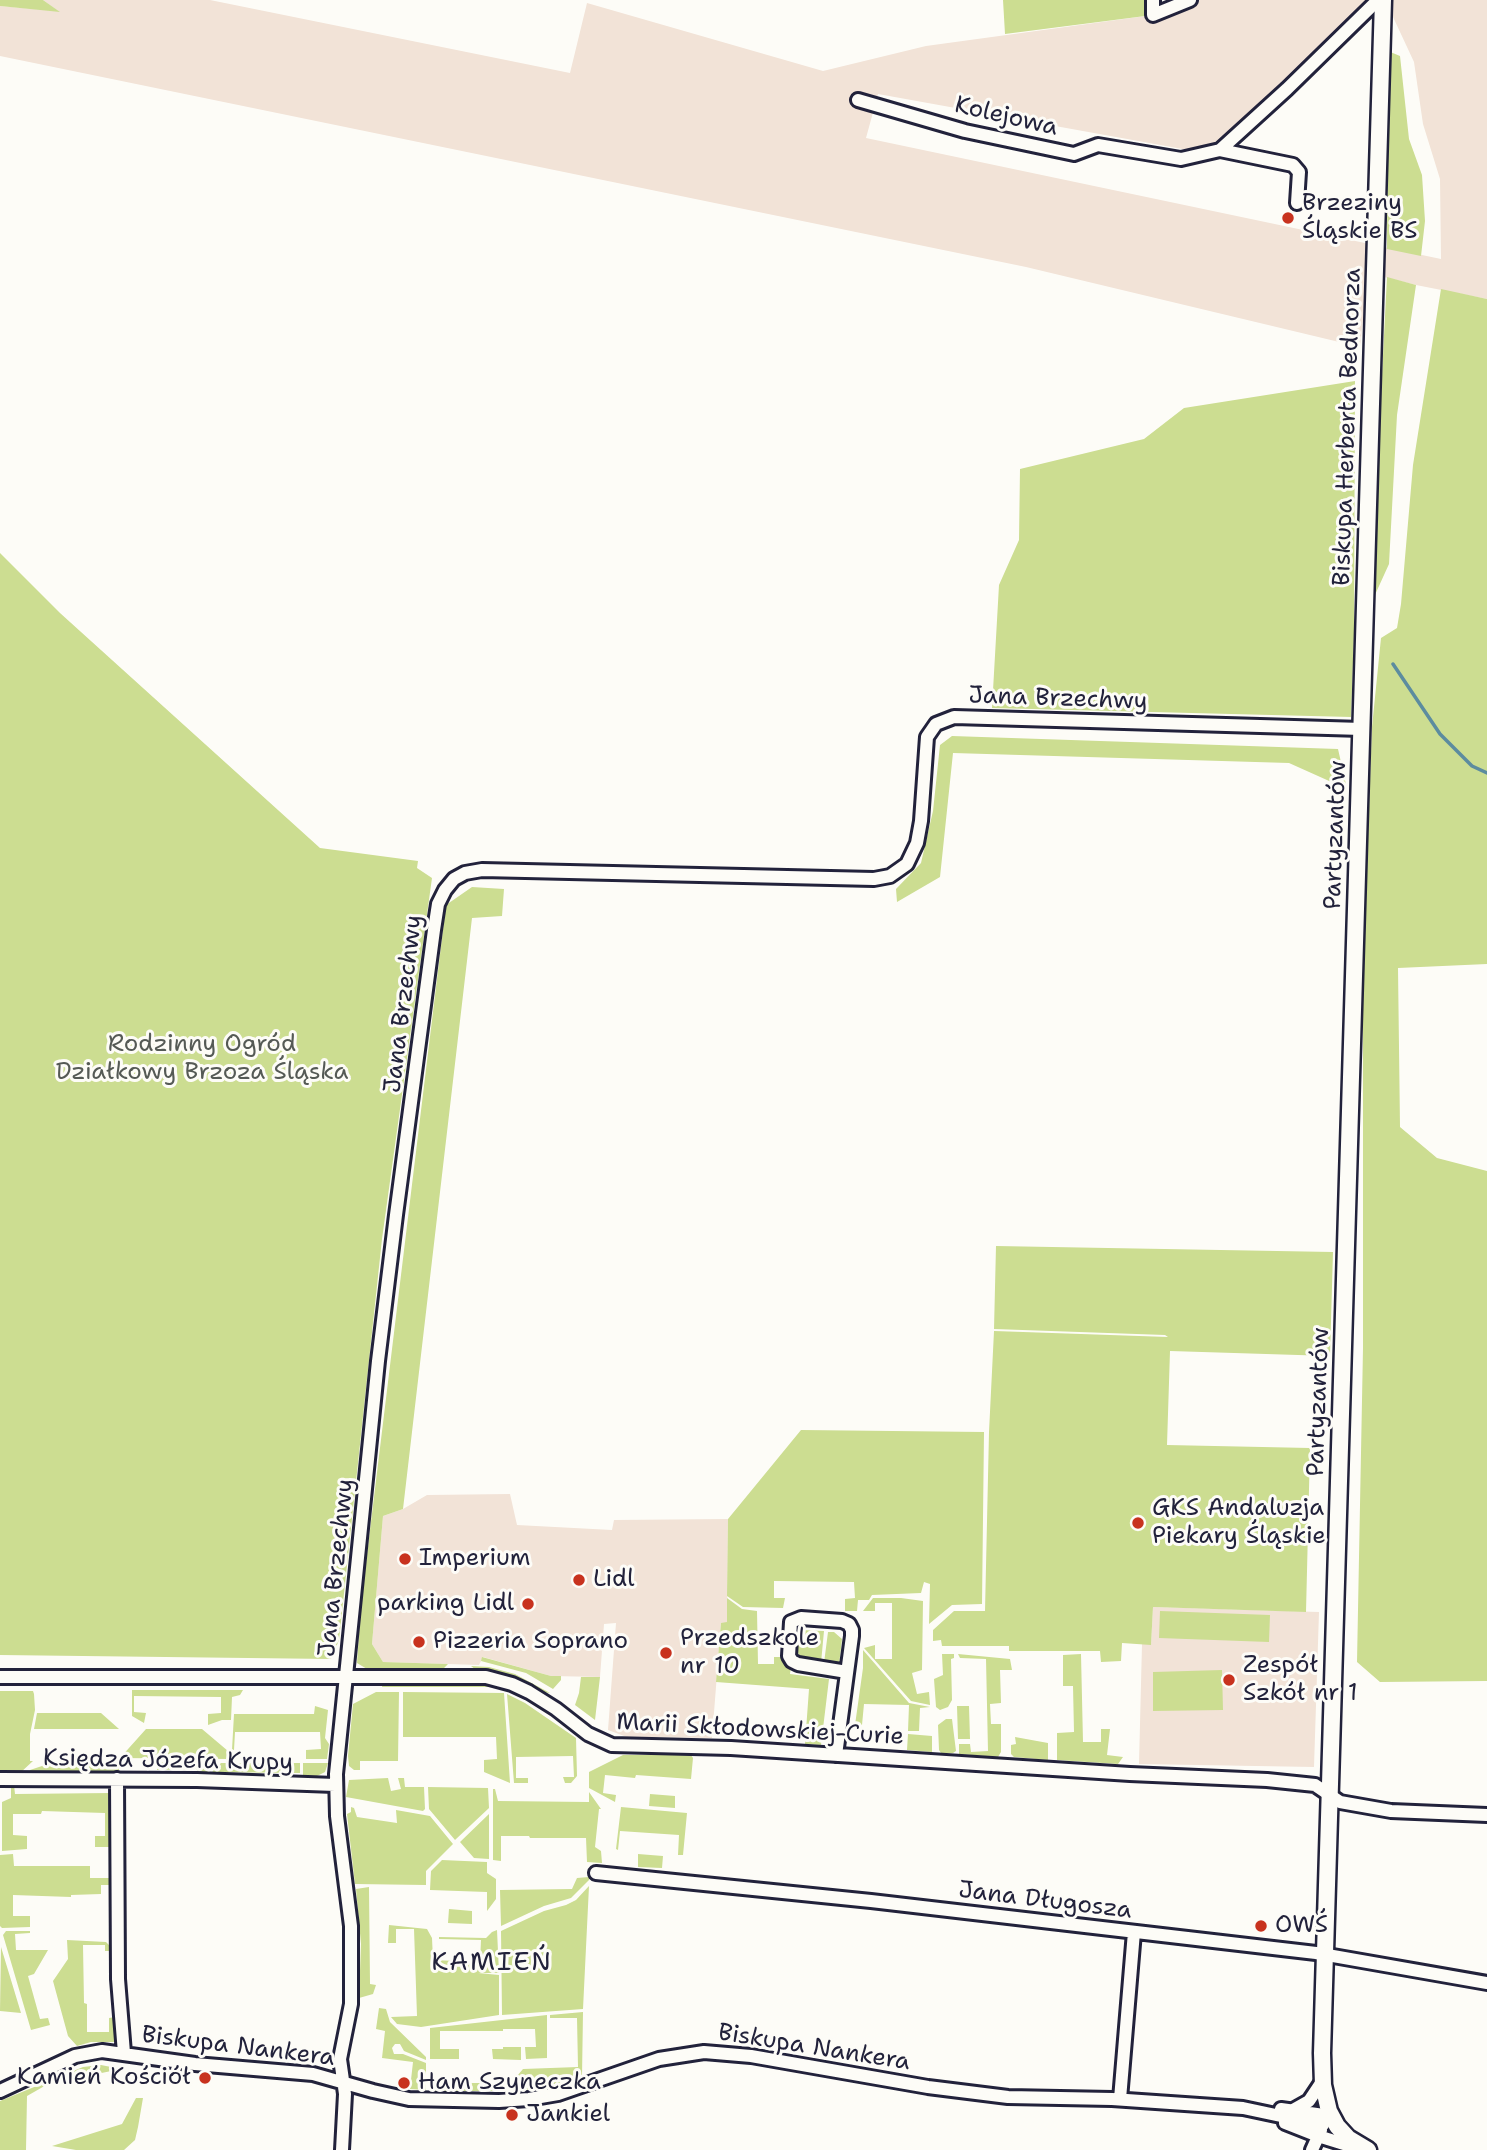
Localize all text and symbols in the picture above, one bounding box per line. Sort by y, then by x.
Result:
street label: Kolejowa [952,91,1060,143]
place label: Brzeziny Śląskie BS [1302,190,1418,246]
marker: Brzeziny Śląskie BS [1280,210,1296,226]
street label: Biskupa Herberta Bednorza [1328,268,1368,586]
street label: Jana Brzechwy [968,681,1148,717]
street label: Partyzantów [1319,760,1353,910]
street label: Jana Brzechwy [379,913,429,1095]
park label: Rodzinny Ogród Działkowy Brzoza Śląska [56,1031,348,1087]
street label: Partyzantów [1302,1327,1336,1477]
street label: Jana Brzechwy [313,1477,361,1659]
place label: GKS Andaluzja Piekary Śląskie [1152,1495,1326,1551]
marker: GKS Andaluzja Piekary Śląskie [1130,1515,1146,1531]
place label: Imperium [419,1545,530,1573]
marker: Imperium [397,1551,413,1567]
place label: Lidl [593,1566,634,1594]
marker: Lidl [571,1572,587,1588]
place label: parking Lidl [377,1590,514,1618]
marker: parking Lidl [520,1596,536,1612]
place label: Przedszkole nr 10 [680,1625,819,1681]
place label: Pizzeria Soprano [433,1628,628,1656]
marker: Pizzeria Soprano [411,1634,427,1650]
marker: Przedszkole nr 10 [658,1645,674,1661]
place label: Zespół Szkół nr 1 [1243,1652,1358,1708]
marker: Zespół Szkół nr 1 [1221,1672,1237,1688]
street label: Marii Skłodowskiej-Curie [615,1708,905,1752]
street label: Księdza Józefa Krupy [43,1744,293,1778]
street label: Jana Długosza [957,1876,1133,1926]
place label: OWŚ [1275,1912,1328,1940]
marker: OWŚ [1253,1918,1269,1934]
district label: KAMIEŃ [432,1947,552,1979]
street label: Biskupa Nankera [716,2019,912,2077]
street label: Biskupa Nankera [140,2021,336,2073]
place label: Kamień Kościół [17,2064,191,2092]
place label: Ham Szyneczka [418,2069,601,2097]
marker: Kamień Kościół [197,2070,213,2086]
marker: Ham Szyneczka [396,2075,412,2091]
place label: Jankiel [526,2101,610,2129]
marker: Jankiel [504,2107,520,2123]

